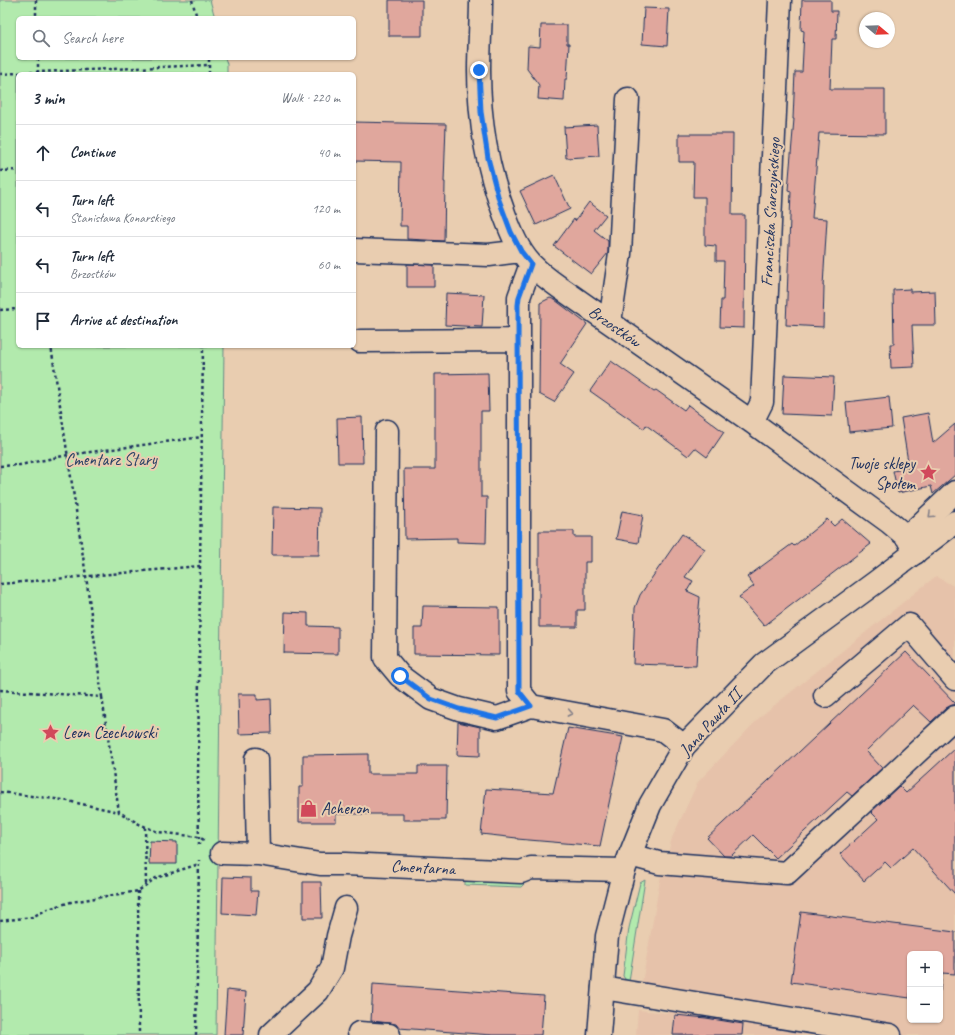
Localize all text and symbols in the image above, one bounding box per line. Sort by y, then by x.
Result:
north arrow [859,12,895,48]
search box [16,16,356,60]
icon: search [30,27,52,49]
text: Search here [62,29,123,48]
route end [470,61,488,79]
text: 3 min [32,88,65,109]
text: Walk · 220 m [281,90,340,106]
street label: Franciszka Siarczyńskiego [756,136,785,287]
icon: ahead [32,142,54,164]
text: Continue [70,143,115,162]
text: 40 m [318,145,340,161]
text: Turn left [70,191,113,210]
icon: left [32,198,54,220]
text: 120 m [312,201,340,217]
text: Stanisława Konarskiego [70,210,175,226]
text: Turn left [70,247,113,266]
icon: left [32,254,54,276]
text: 60 m [318,257,340,273]
text: Brzostków [70,266,115,282]
street label: Brzostków [585,301,646,353]
icon: arrive [32,310,54,332]
text: Arrive at destination [70,311,177,330]
park label: Cmentarz Stary [65,449,158,470]
place label: Twoje sklepy Społem [848,453,916,494]
place icon: Twoje sklepy Społem [918,463,938,483]
one-way arrow [928,510,936,517]
route start [391,667,409,685]
street label: Jana Pawła II [674,681,749,761]
one-way arrow [567,708,573,716]
place icon: Leon Czechowski [40,722,60,742]
place label: Leon Czechowski [63,722,159,743]
shop icon: Acheron [298,798,318,818]
place label: Acheron [321,798,370,819]
street label: Cmentarna [391,855,457,880]
map controls [907,951,943,1023]
button: + [907,951,943,987]
button: − [907,987,943,1023]

